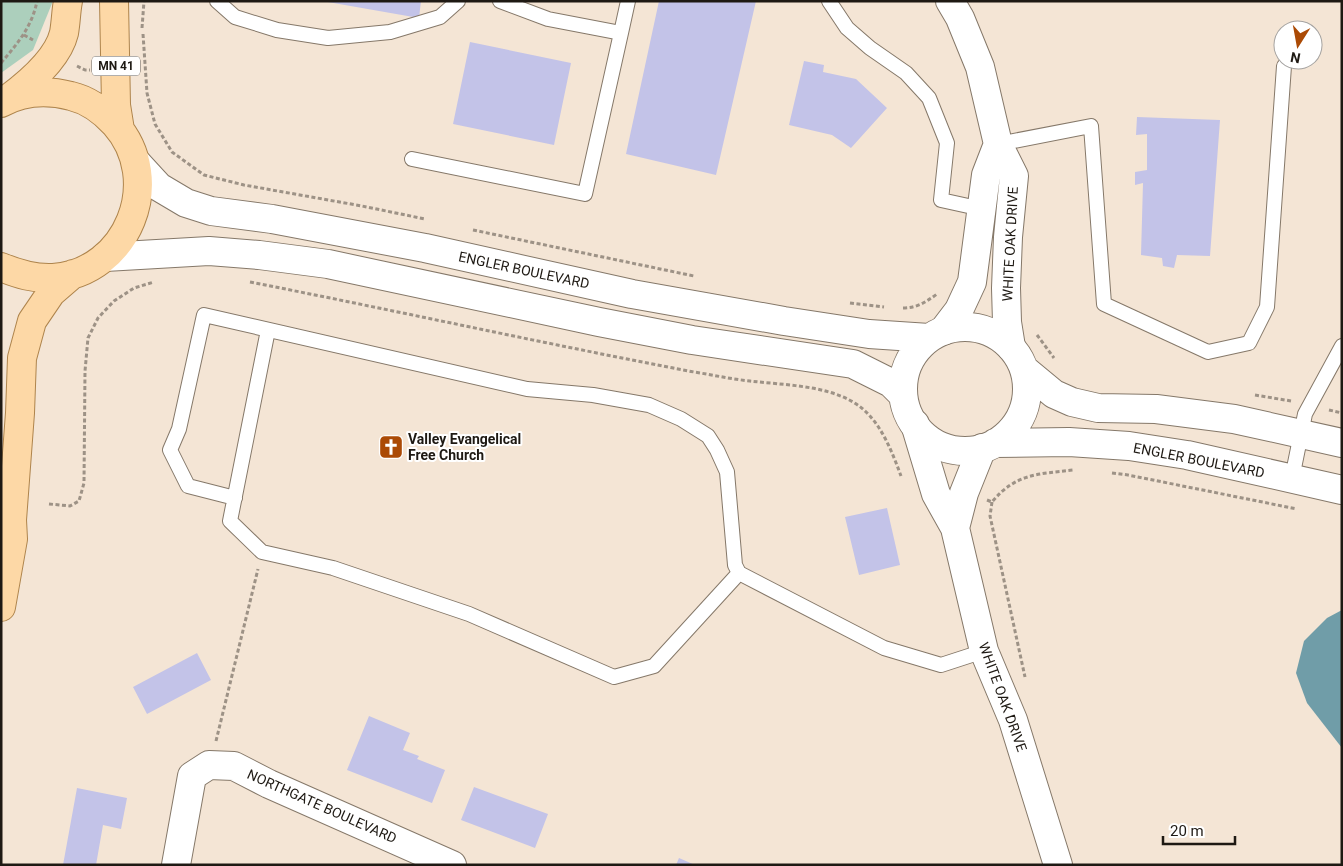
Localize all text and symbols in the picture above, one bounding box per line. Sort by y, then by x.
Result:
north arrow [1273,20,1323,70]
text: N [1289,49,1302,67]
road number: MN 41 [92,56,140,76]
street label: WHITE OAK DRIVE [999,186,1021,302]
street label: ENGLER BOULEVARD [457,248,591,292]
place label: Valley Evangelical Free Church [408,431,521,463]
church icon: Valley Evangelical Free Church [378,434,404,460]
street label: ENGLER BOULEVARD [1132,439,1266,481]
street label: WHITE OAK DRIVE [976,640,1030,754]
street label: NORTHGATE BOULEVARD [245,766,399,846]
scale bar [1163,814,1236,846]
text: 20 m [1170,822,1204,840]

